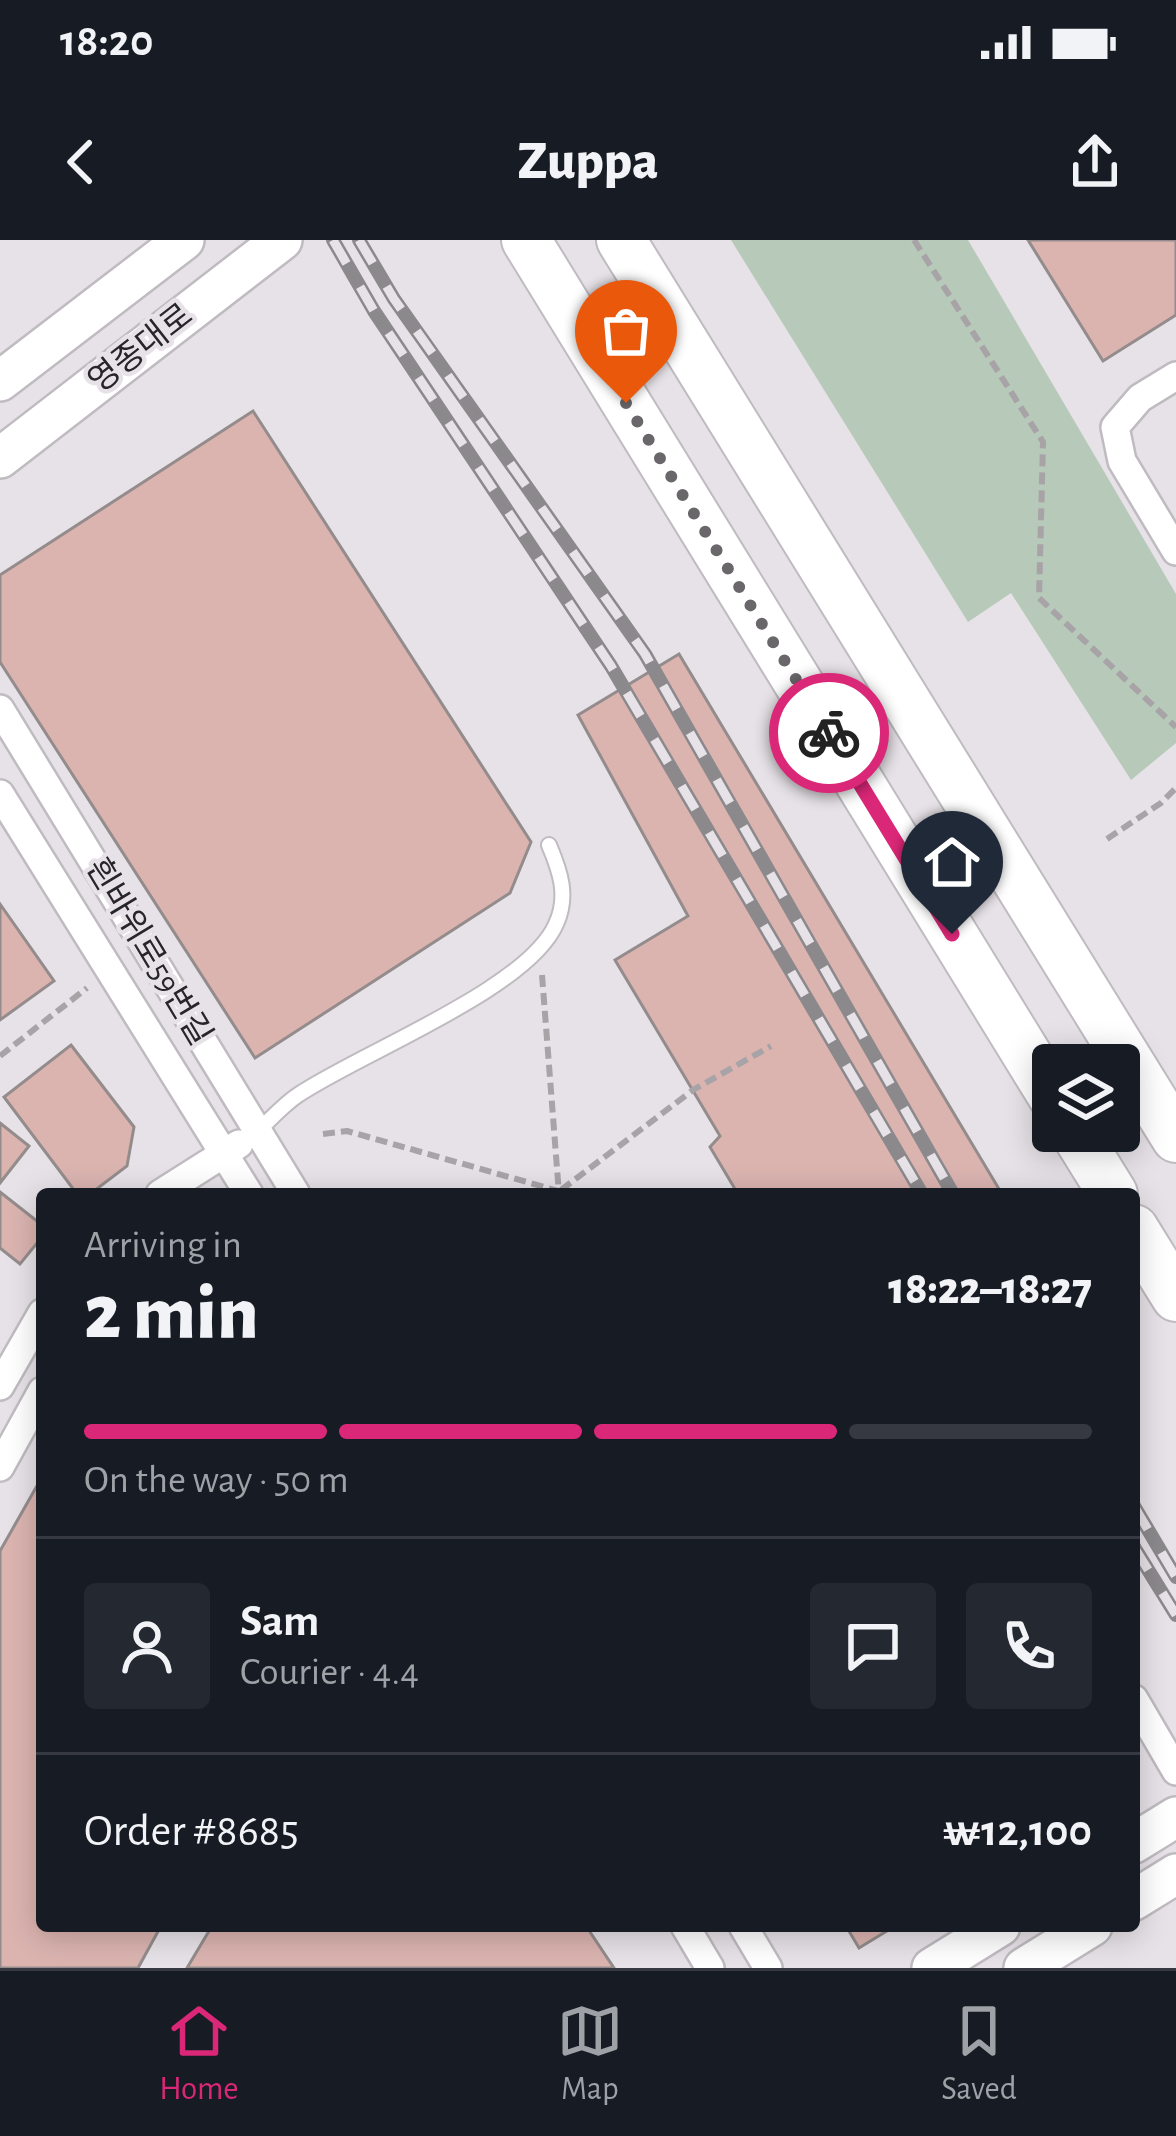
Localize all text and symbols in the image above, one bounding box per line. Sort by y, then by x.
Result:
text: 18:20 [60,19,153,64]
icon: back [48,129,114,195]
icon: share [1062,129,1128,195]
text: Zuppa [518,135,658,189]
pin [575,280,677,403]
street label: 영종대로 [82,297,199,399]
icon: bag [593,298,659,364]
courier [769,673,889,793]
icon: bike [796,700,862,766]
pin [901,811,1003,934]
icon: home [919,829,985,895]
street label: 흰바위로59번길 [79,852,218,1051]
map controls [1032,1044,1140,1152]
button: layers [1032,1044,1140,1152]
text: Arriving in [84,1226,242,1265]
text: 18:22–18:27 [888,1267,1092,1312]
text: 2 min [84,1275,259,1353]
text: On the way · 50 m [84,1461,349,1500]
button: person [84,1583,210,1709]
button: chat [810,1583,936,1709]
button: phone [966,1583,1092,1709]
text: Sam [240,1599,319,1644]
text: Courier · 4.4 [240,1653,419,1692]
text: Order #8685 [84,1809,299,1854]
text: ₩12,100 [943,1809,1092,1854]
tab: Home [159,1998,239,2110]
tab: Map [557,1998,623,2110]
tab: Saved [941,1998,1017,2110]

